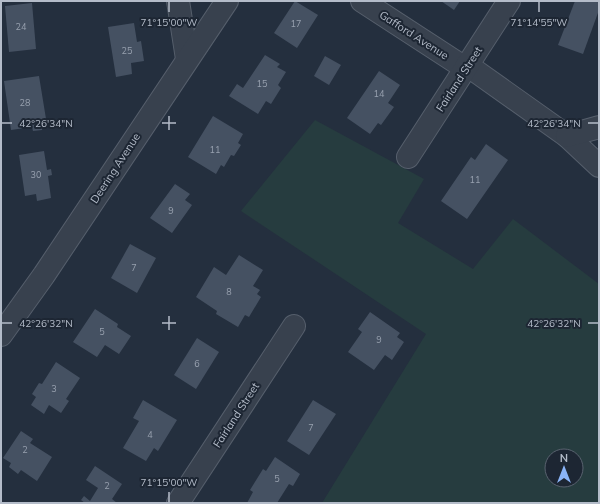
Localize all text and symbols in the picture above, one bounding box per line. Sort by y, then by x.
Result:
street label: Gafford Avenue [377,7,451,63]
text: 71°15'00"W [141,16,197,29]
text: 71°14'55"W [511,16,567,29]
house number: 17 [291,18,301,29]
house number: 24 [16,21,27,32]
street label: Fairland Street [433,44,485,114]
house number: 25 [122,45,133,56]
house number: 15 [257,78,268,89]
house number: 14 [374,88,385,99]
house number: 28 [20,97,30,108]
text: 42°26'34"N [19,117,73,130]
text: 42°26'34"N [527,117,581,130]
street label: Deering Avenue [87,130,143,206]
house number: 11 [210,144,220,155]
house number: 30 [31,169,41,180]
house number: 11 [470,174,480,185]
house number: 9 [168,205,174,216]
house number: 7 [131,262,137,273]
house number: 8 [226,286,232,297]
text: 42°26'32"N [19,317,73,330]
text: 42°26'32"N [527,317,581,330]
house number: 5 [99,326,105,337]
house number: 9 [376,334,382,345]
house number: 6 [194,358,200,369]
street label: Fairland Street [210,380,262,450]
house number: 3 [51,383,57,394]
house number: 7 [308,422,314,433]
house number: 4 [147,429,153,440]
house number: 2 [22,444,28,455]
north arrow [544,448,584,488]
text: N [560,451,568,465]
house number: 5 [274,473,280,484]
text: 71°15'00"W [141,476,197,489]
house number: 2 [104,480,110,491]

